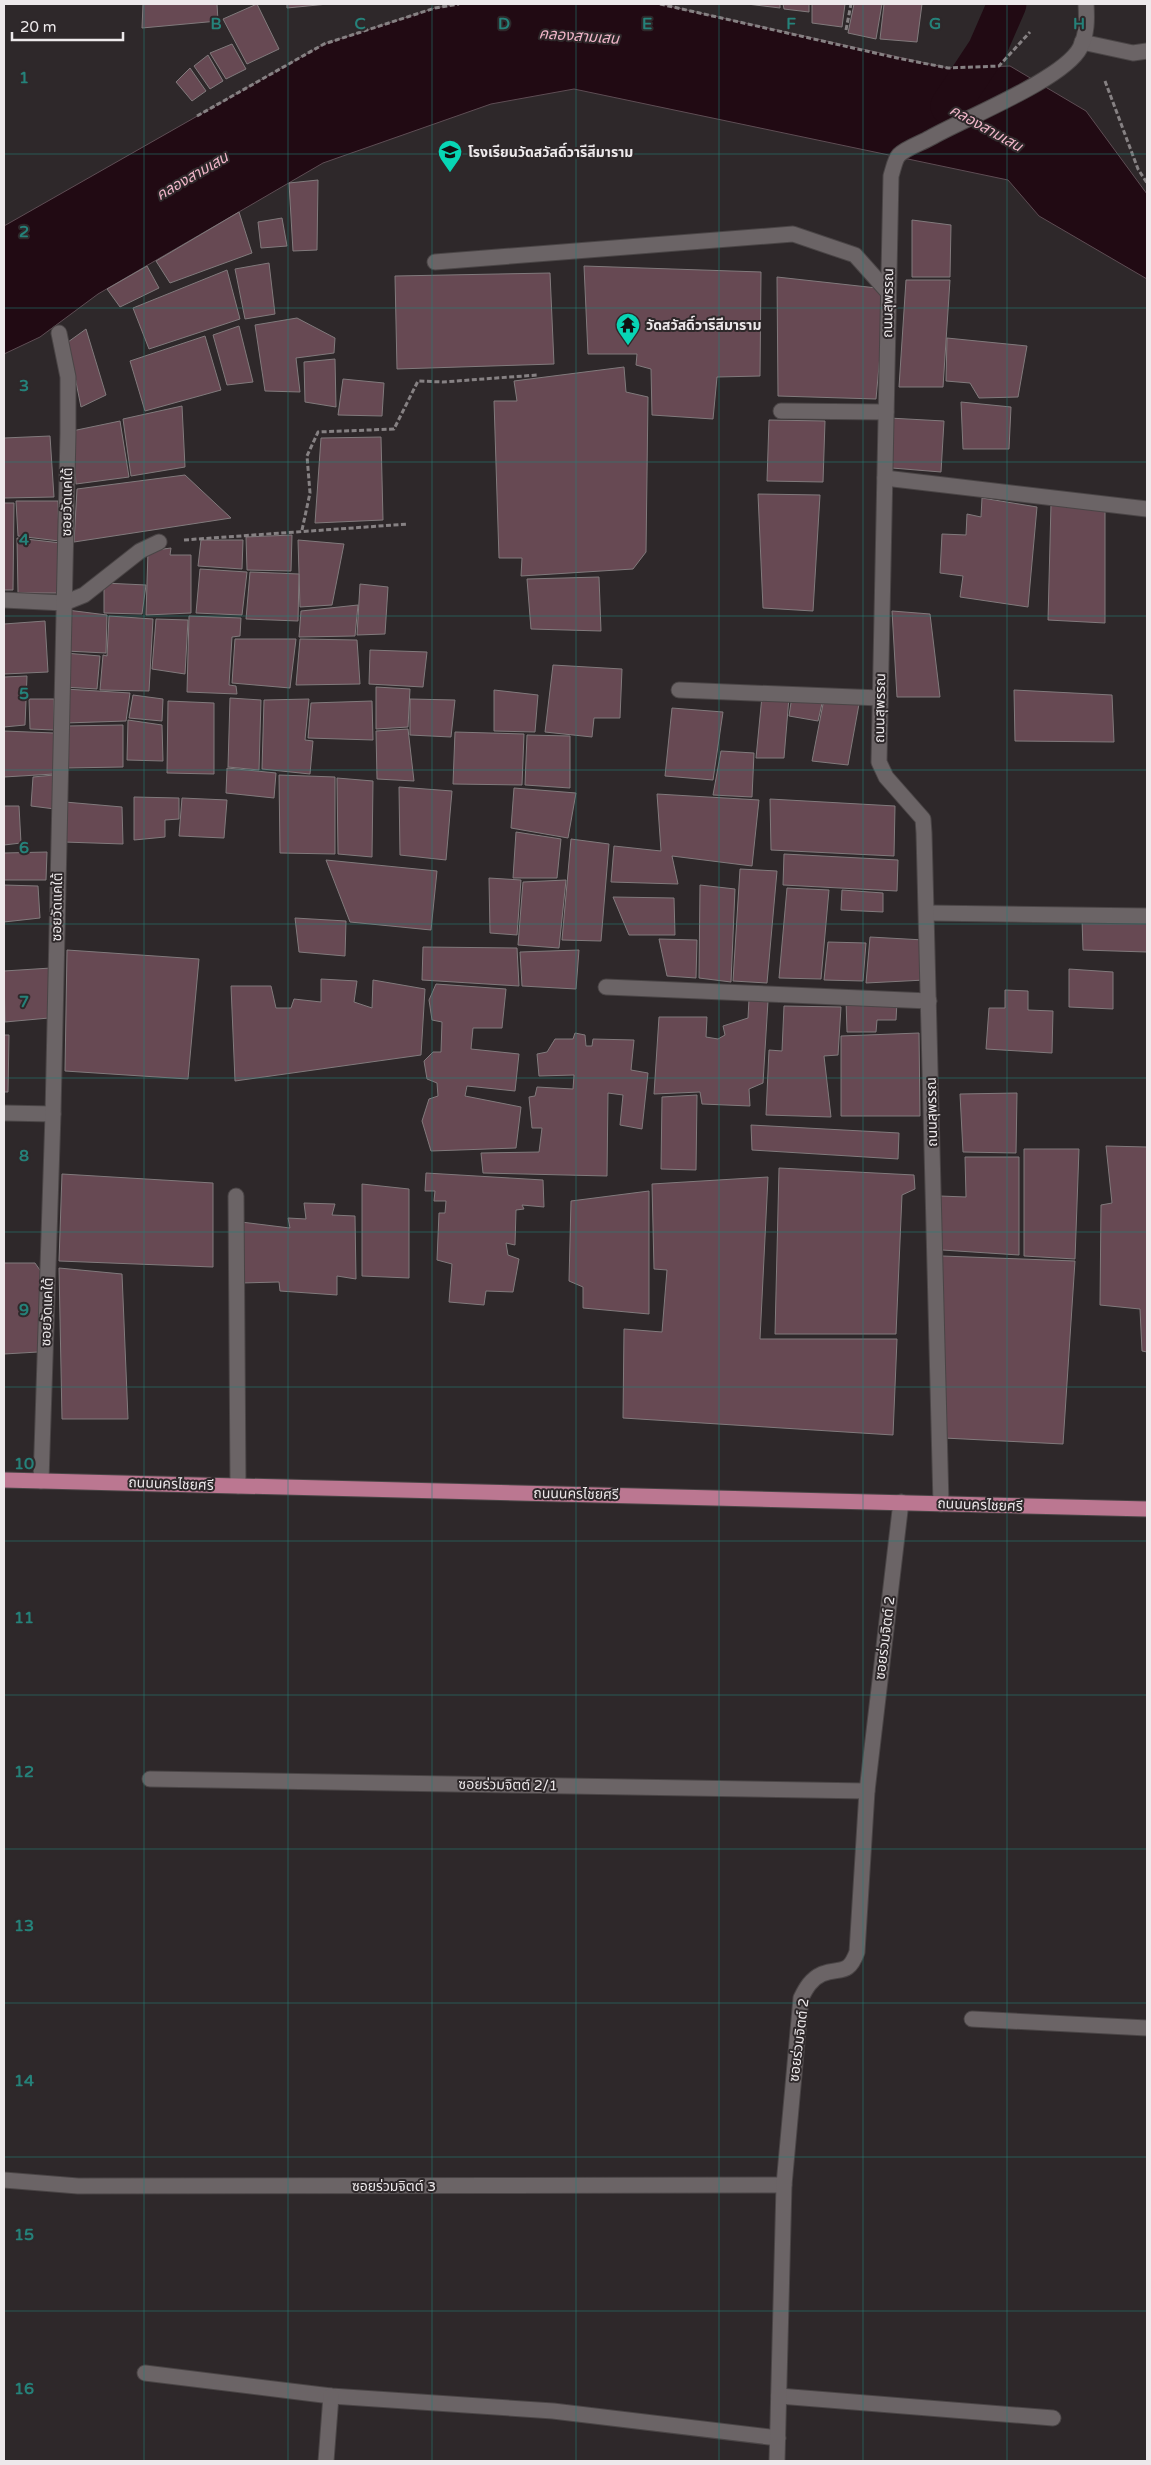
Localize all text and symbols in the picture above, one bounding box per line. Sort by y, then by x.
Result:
scale bar [12,10,124,42]
text: B [210,14,222,34]
text: C [354,14,366,34]
text: D [498,14,510,34]
text: E [642,14,652,34]
text: F [786,14,796,34]
text: G [929,14,941,34]
text: H [1073,14,1085,34]
text: 20 m [20,18,57,36]
water label: คลองสามเสน [538,24,621,48]
text: 1 [19,68,29,88]
water label: คลองสามเสน [946,101,1026,156]
school or university icon: โรงเรียนวัดสวัสดิ์วารีสีมาราม [437,139,463,173]
place label: โรงเรียนวัดสวัสดิ์วารีสีมาราม [468,142,633,161]
water label: คลองสามเสน [153,148,232,204]
text: 2 [19,222,29,242]
street label: ถนนสุพรรณ [879,268,897,338]
temple icon: วัดสวัสดิ์วารีสีมาราม [615,312,641,346]
place label: วัดสวัสดิ์วารีสีมาราม [646,315,762,334]
text: 3 [19,376,29,396]
street label: ซอยวัดแคใต้ [58,467,76,537]
text: 4 [19,530,29,550]
street label: ถนนสุพรรณ [871,673,889,743]
text: 5 [19,684,29,704]
text: 6 [19,838,29,858]
street label: ซอยวัดแคใต้ [48,872,66,942]
text: 7 [19,992,29,1012]
street label: ถนนสุพรรณ [923,1077,941,1147]
text: 8 [19,1146,29,1166]
street label: ซอยวัดแคใต้ [37,1277,57,1347]
text: 9 [19,1300,29,1320]
text: 10 [14,1454,34,1474]
street label: ถนนนครไชยศรี [128,1474,214,1494]
street label: ถนนนครไชยศรี [533,1485,619,1503]
street label: ถนนนครไชยศรี [937,1495,1023,1515]
street label: ซอยร่วมจิตต์ 2 [871,1595,899,1681]
text: 11 [14,1608,34,1628]
text: 12 [14,1762,34,1782]
street label: ซอยร่วมจิตต์ 2/1 [458,1776,558,1794]
text: 13 [14,1916,34,1936]
street label: ซอยร่วมจิตต์ 2 [785,1997,813,2083]
text: 14 [14,2071,34,2091]
street label: ซอยร่วมจิตต์ 3 [352,2178,436,2195]
text: 15 [14,2225,34,2245]
text: 16 [14,2379,34,2399]

